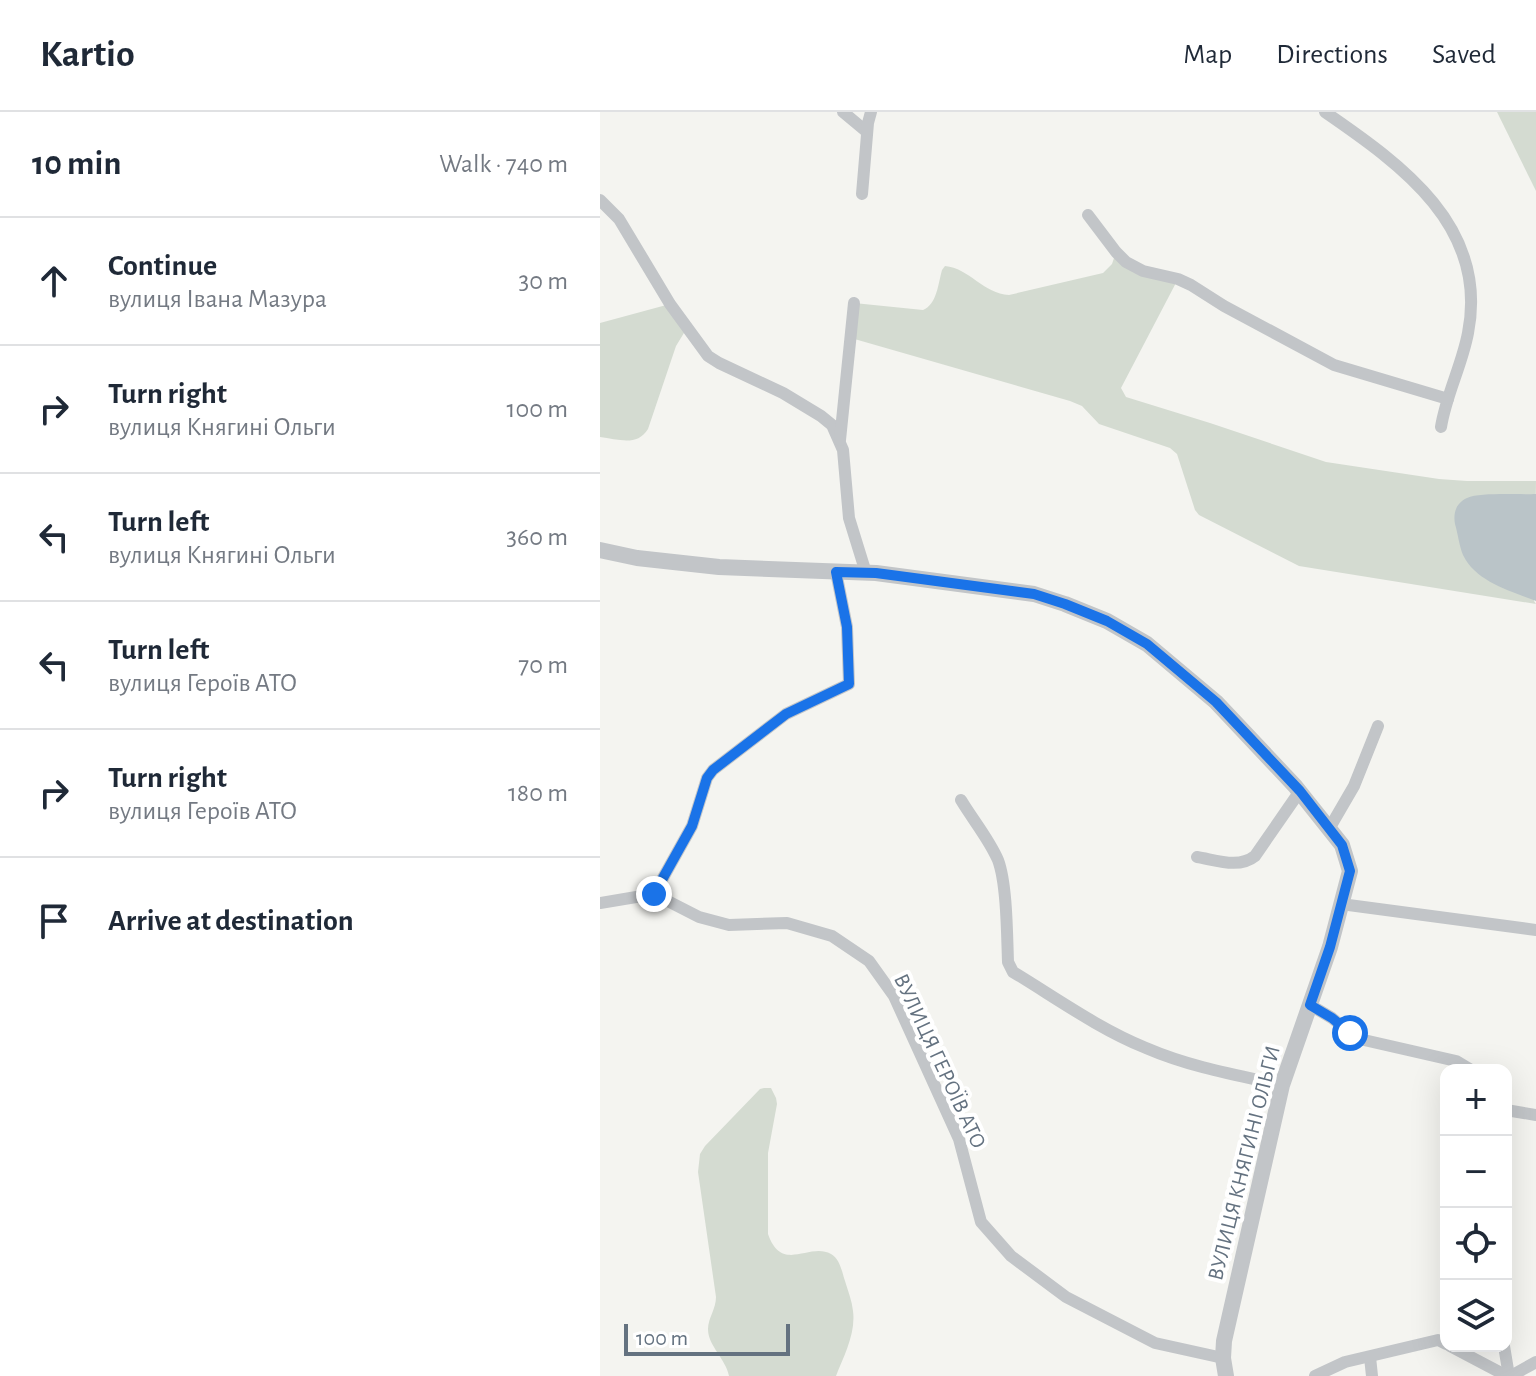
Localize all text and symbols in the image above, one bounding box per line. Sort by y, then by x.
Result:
text: Kartio [40,36,135,74]
text: Map [1183,41,1232,69]
text: Directions [1276,41,1388,69]
text: Saved [1432,41,1496,69]
text: 10 min [32,147,121,181]
text: Walk · 740 m [439,151,568,177]
text: Continue [108,251,217,281]
icon: ahead [32,259,76,303]
text: 30 m [518,268,568,294]
text: вулиця Івана Мазура [108,286,327,312]
text: Turn right [108,379,227,409]
icon: right [32,387,76,431]
text: 100 m [507,396,568,422]
text: вулиця Княгині Ольги [108,414,336,440]
text: Turn left [108,507,209,537]
icon: left [32,515,76,559]
text: 360 m [506,524,568,550]
text: вулиця Княгині Ольги [108,542,336,568]
text: Turn left [108,635,209,665]
icon: left [32,643,76,687]
text: 70 m [518,652,568,678]
text: вулиця Героїв АТО [108,670,297,696]
text: Turn right [108,763,227,793]
icon: right [32,771,76,815]
text: 180 m [508,780,568,806]
text: вулиця Героїв АТО [108,798,297,824]
route end [636,876,672,912]
icon: arrive [32,899,76,943]
text: Arrive at destination [108,906,354,936]
street label: ВУЛИЦЯ ГЕРОЇВ АТО [890,970,990,1152]
route start [1332,1015,1368,1051]
street label: ВУЛИЦЯ КНЯГИНІ ОЛЬГИ [1204,1043,1284,1283]
map controls [1440,1064,1512,1352]
button: + [1440,1064,1512,1136]
button: − [1440,1136,1512,1208]
button: locate [1440,1208,1512,1280]
button: layers [1440,1280,1512,1352]
scale bar [624,1320,790,1356]
text: 100 m [636,1327,688,1349]

